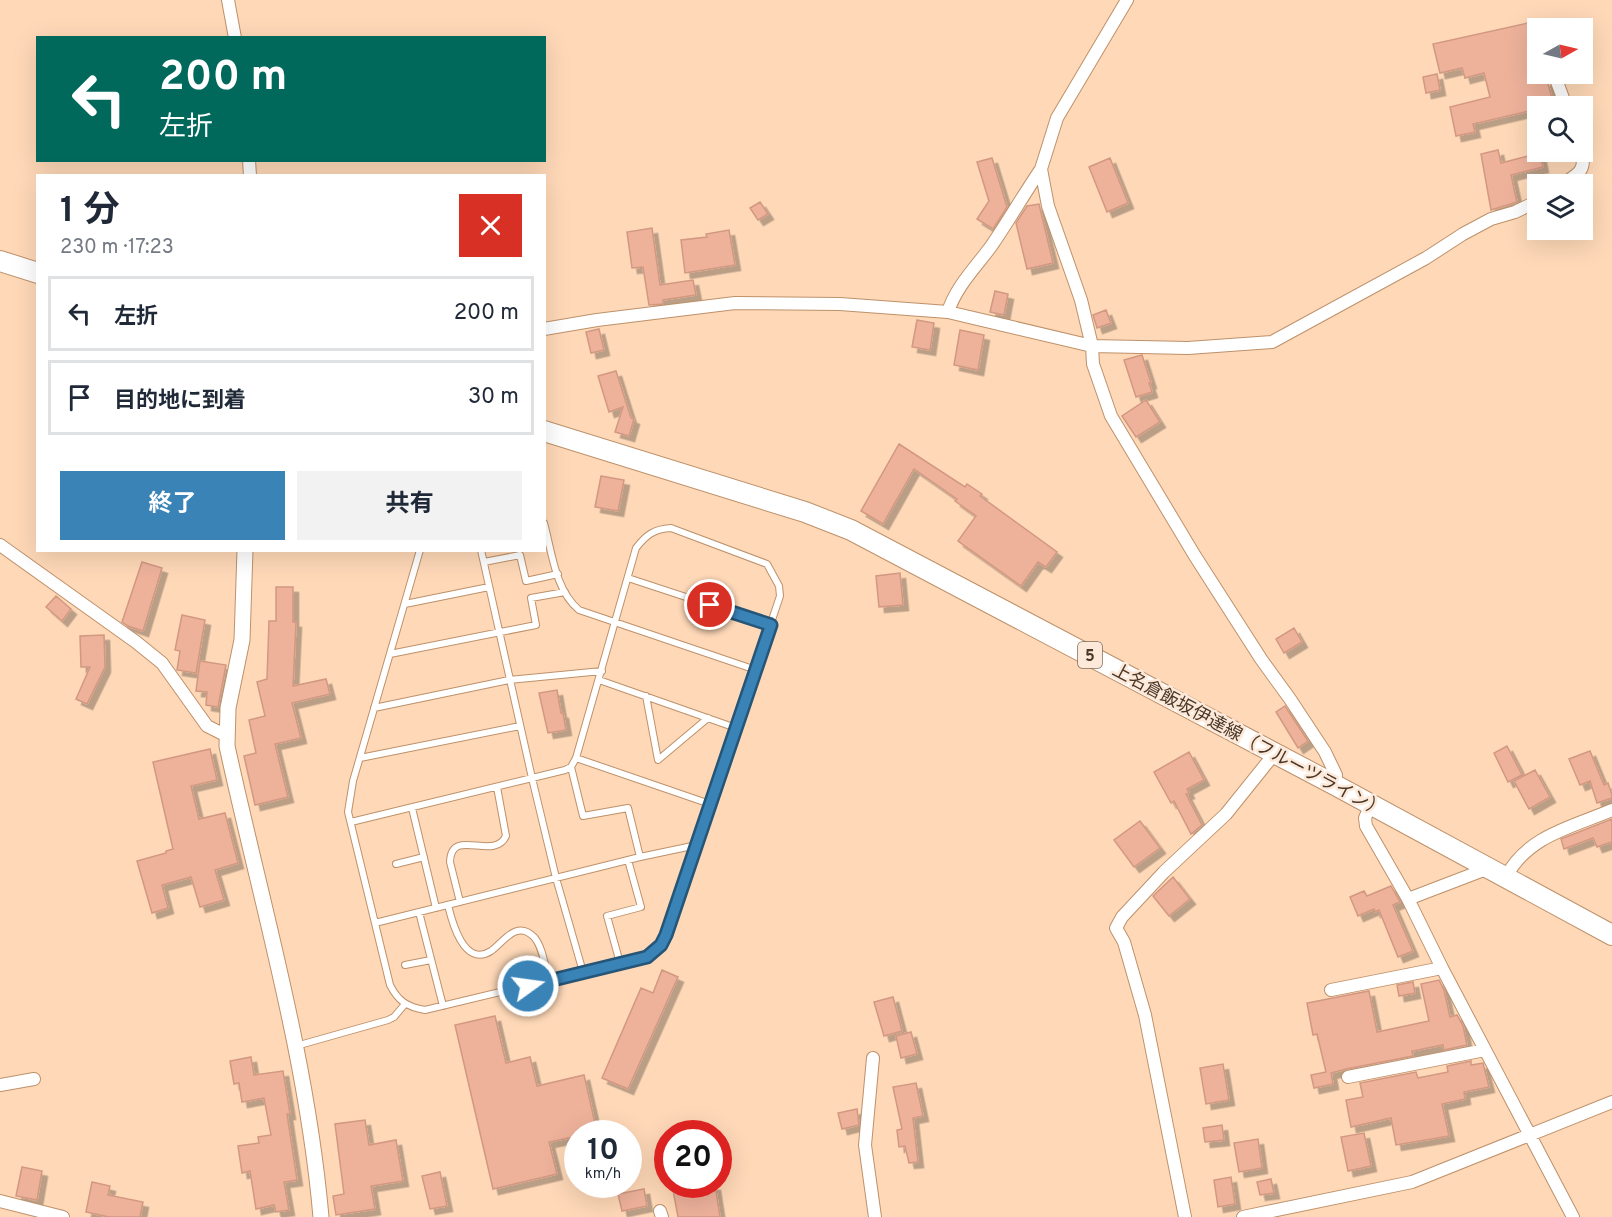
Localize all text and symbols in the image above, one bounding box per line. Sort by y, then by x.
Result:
north arrow [1527,18,1593,84]
map controls [1527,18,1593,240]
text: 200 m [159,52,287,105]
icon: left [60,60,138,138]
button: search [1527,96,1593,162]
text: 左折 [159,111,213,145]
button: layers [1527,174,1593,240]
text: 1 分 [60,189,119,235]
button: close [459,194,522,257]
text: 230 m · 17:23 [60,235,174,261]
icon: left [63,297,96,330]
text: 200 m [454,300,519,327]
text: 左折 [114,304,158,331]
icon: arrive [63,381,96,414]
text: 30 m [468,384,519,411]
text: 目的地に到着 [114,388,246,415]
button: 終了 [60,471,285,540]
button: 共有 [297,471,522,540]
pin [684,579,735,630]
icon: arrive [693,588,726,621]
road number: 5 [1078,642,1102,668]
street label: 上名倉飯坂伊達線（フルーツライン） [1108,659,1389,823]
position arrow [496,954,560,1018]
speed limit sign: 20 [654,1120,732,1198]
text: 10 [587,1133,619,1170]
text: km/h [585,1165,621,1184]

